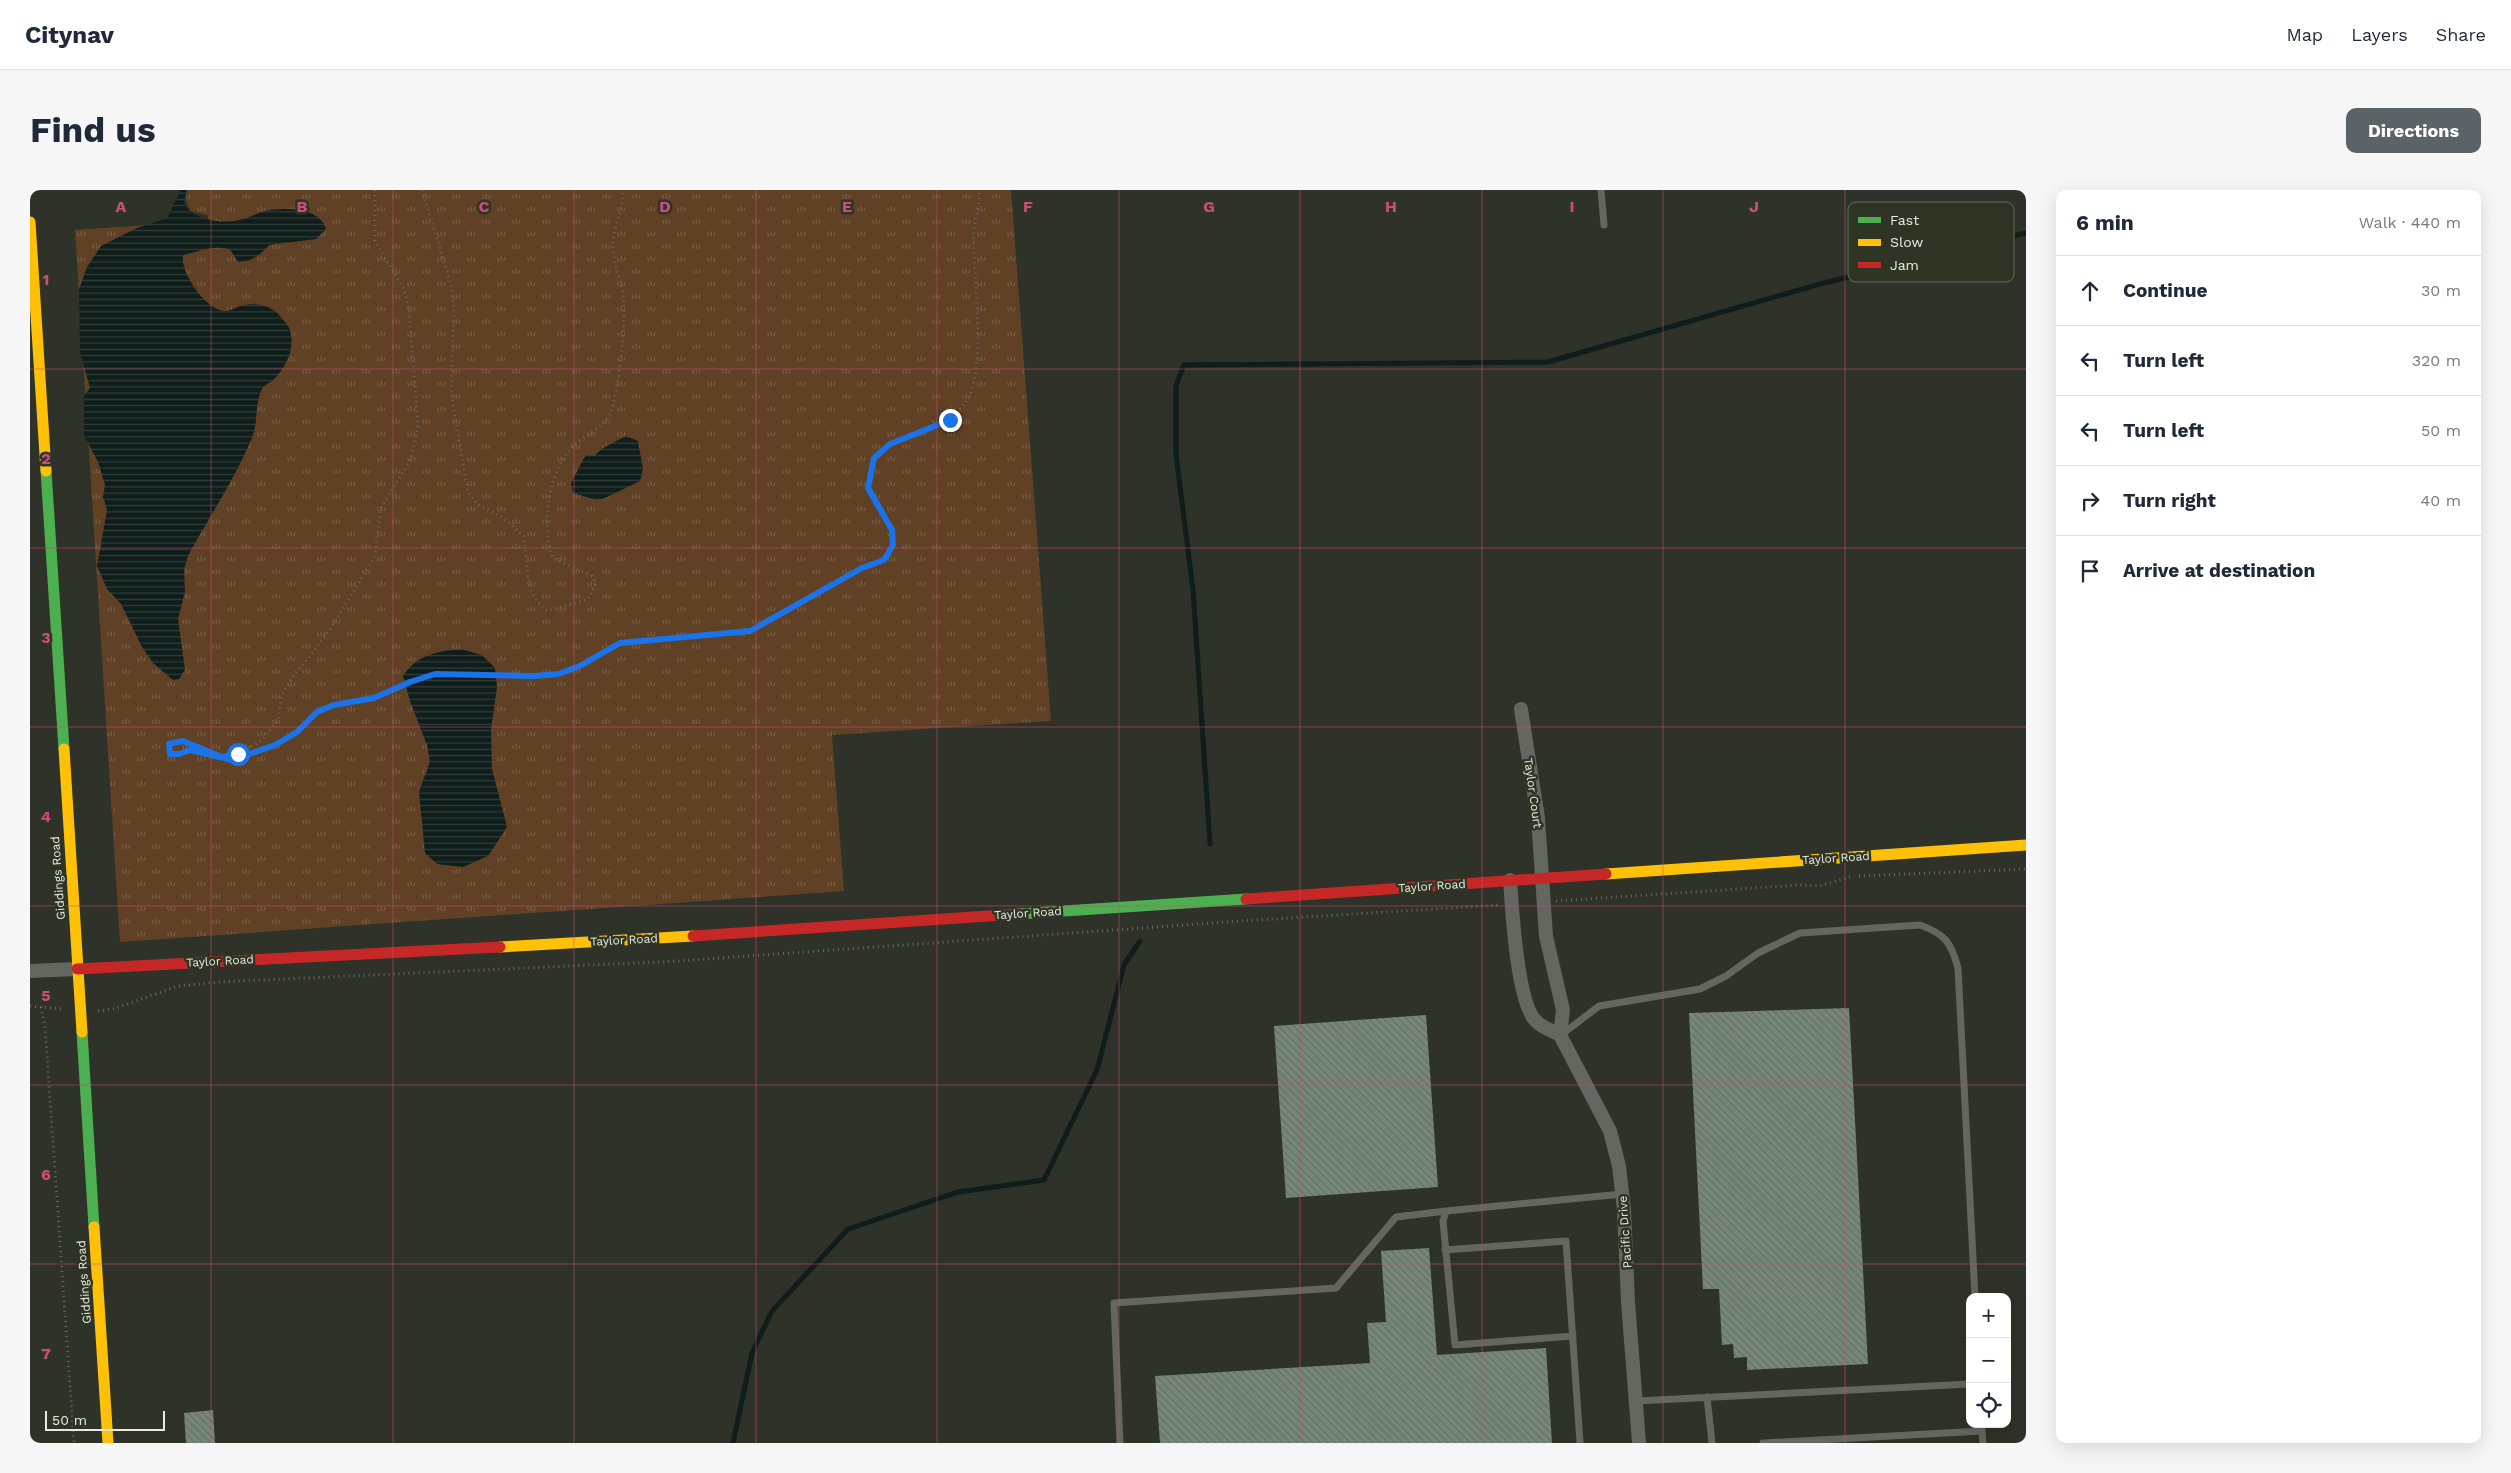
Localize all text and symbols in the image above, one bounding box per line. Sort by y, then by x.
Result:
text: Citynav [25,21,114,49]
text: Map [2286,24,2323,45]
text: Layers [2351,24,2408,45]
text: Share [2436,24,2486,45]
button: Directions [2346,108,2481,153]
text: Find us [30,109,156,151]
text: A [116,197,127,216]
text: B [297,197,308,216]
text: C [479,197,490,216]
text: D [659,197,671,216]
text: E [842,197,852,216]
text: F [1023,197,1033,216]
text: G [1203,197,1215,216]
text: H [1385,197,1397,216]
text: I [1569,197,1575,216]
text: J [1749,197,1759,216]
legend [1848,202,2014,282]
text: 6 min [2076,210,2134,235]
text: Fast [1890,212,1919,228]
text: Walk · 440 m [2359,213,2461,232]
text: Slow [1890,234,1923,250]
text: Jam [1890,257,1919,273]
text: 1 [43,270,49,289]
icon: ahead [2076,277,2104,305]
text: Continue [2123,279,2207,302]
text: 30 m [2421,281,2461,300]
icon: left [2076,347,2104,375]
text: Turn left [2123,349,2204,372]
text: 320 m [2412,351,2461,370]
route end [939,409,962,432]
icon: left [2076,417,2104,445]
text: Turn left [2123,419,2204,442]
text: 50 m [2421,421,2461,440]
text: 2 [41,449,51,468]
icon: right [2076,487,2104,515]
text: Turn right [2123,489,2216,512]
text: 40 m [2421,491,2461,510]
icon: arrive [2076,557,2104,585]
text: Arrive at destination [2123,559,2315,582]
text: 3 [41,628,51,647]
route start [227,743,250,766]
street label: Taylor Court [1521,757,1545,829]
text: 4 [41,807,51,826]
street label: Giddings Road [48,836,68,920]
street label: Taylor Road [1802,849,1870,867]
street label: Taylor Road [1398,877,1466,895]
street label: Taylor Road [994,904,1062,922]
street label: Taylor Road [590,931,658,949]
street label: Taylor Road [186,952,254,970]
text: 5 [41,986,51,1005]
text: 6 [41,1165,51,1184]
street label: Pacific Drive [1615,1195,1635,1269]
street label: Giddings Road [74,1240,94,1324]
map controls [1966,1293,2011,1428]
button: + [1966,1293,2011,1338]
button: − [1966,1338,2011,1383]
text: 7 [41,1344,51,1363]
button: locate [1966,1383,2011,1428]
scale bar [45,1408,165,1431]
text: 50 m [52,1412,87,1428]

